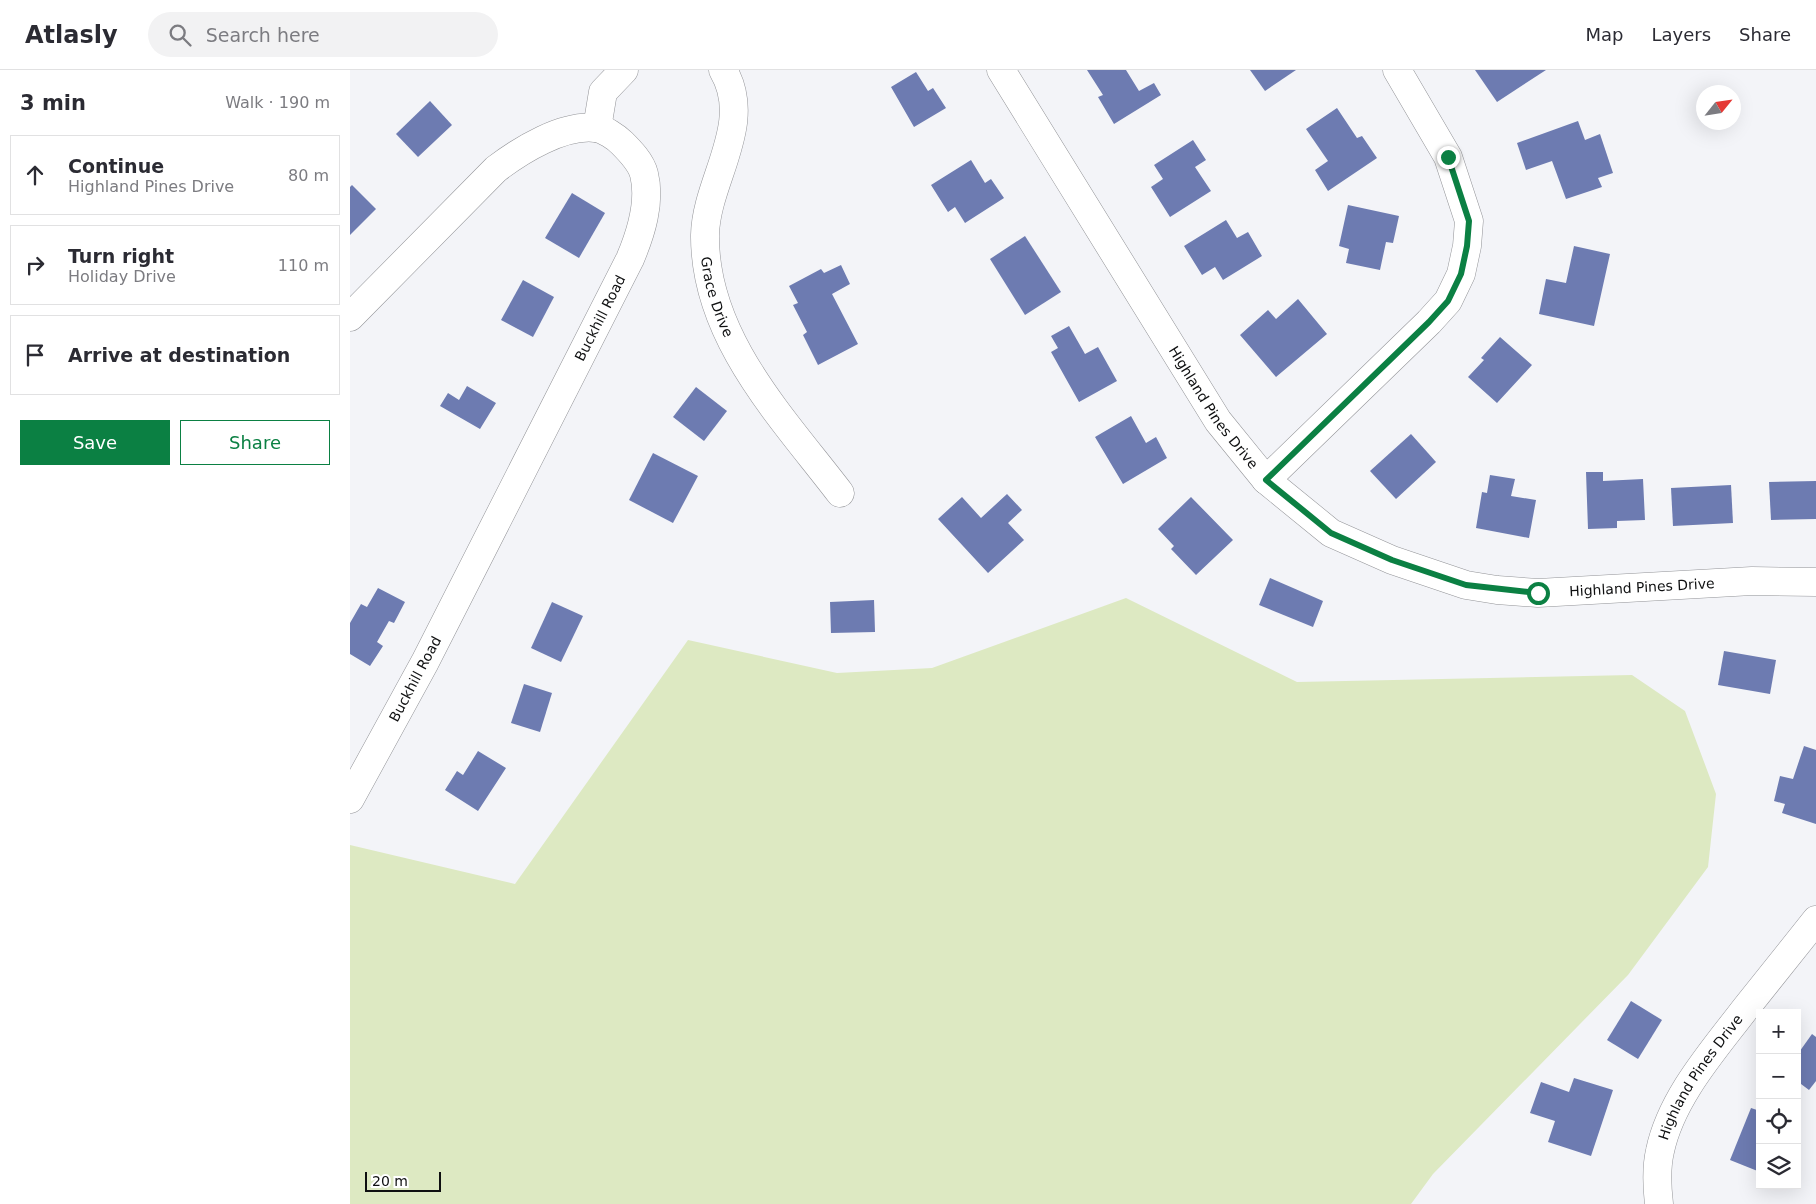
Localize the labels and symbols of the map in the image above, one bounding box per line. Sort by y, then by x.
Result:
north arrow [1696,85,1741,130]
route end [1437,146,1460,169]
street label: Grace Drive [698,256,737,339]
street label: Buckhill Road [571,272,629,364]
street label: Highland Pines Drive [1166,343,1262,472]
street label: Highland Pines Drive [1569,575,1715,599]
route start [1527,582,1550,605]
street label: Buckhill Road [386,634,444,724]
street label: Highland Pines Drive [1655,1011,1746,1142]
scale bar [365,1169,441,1192]

